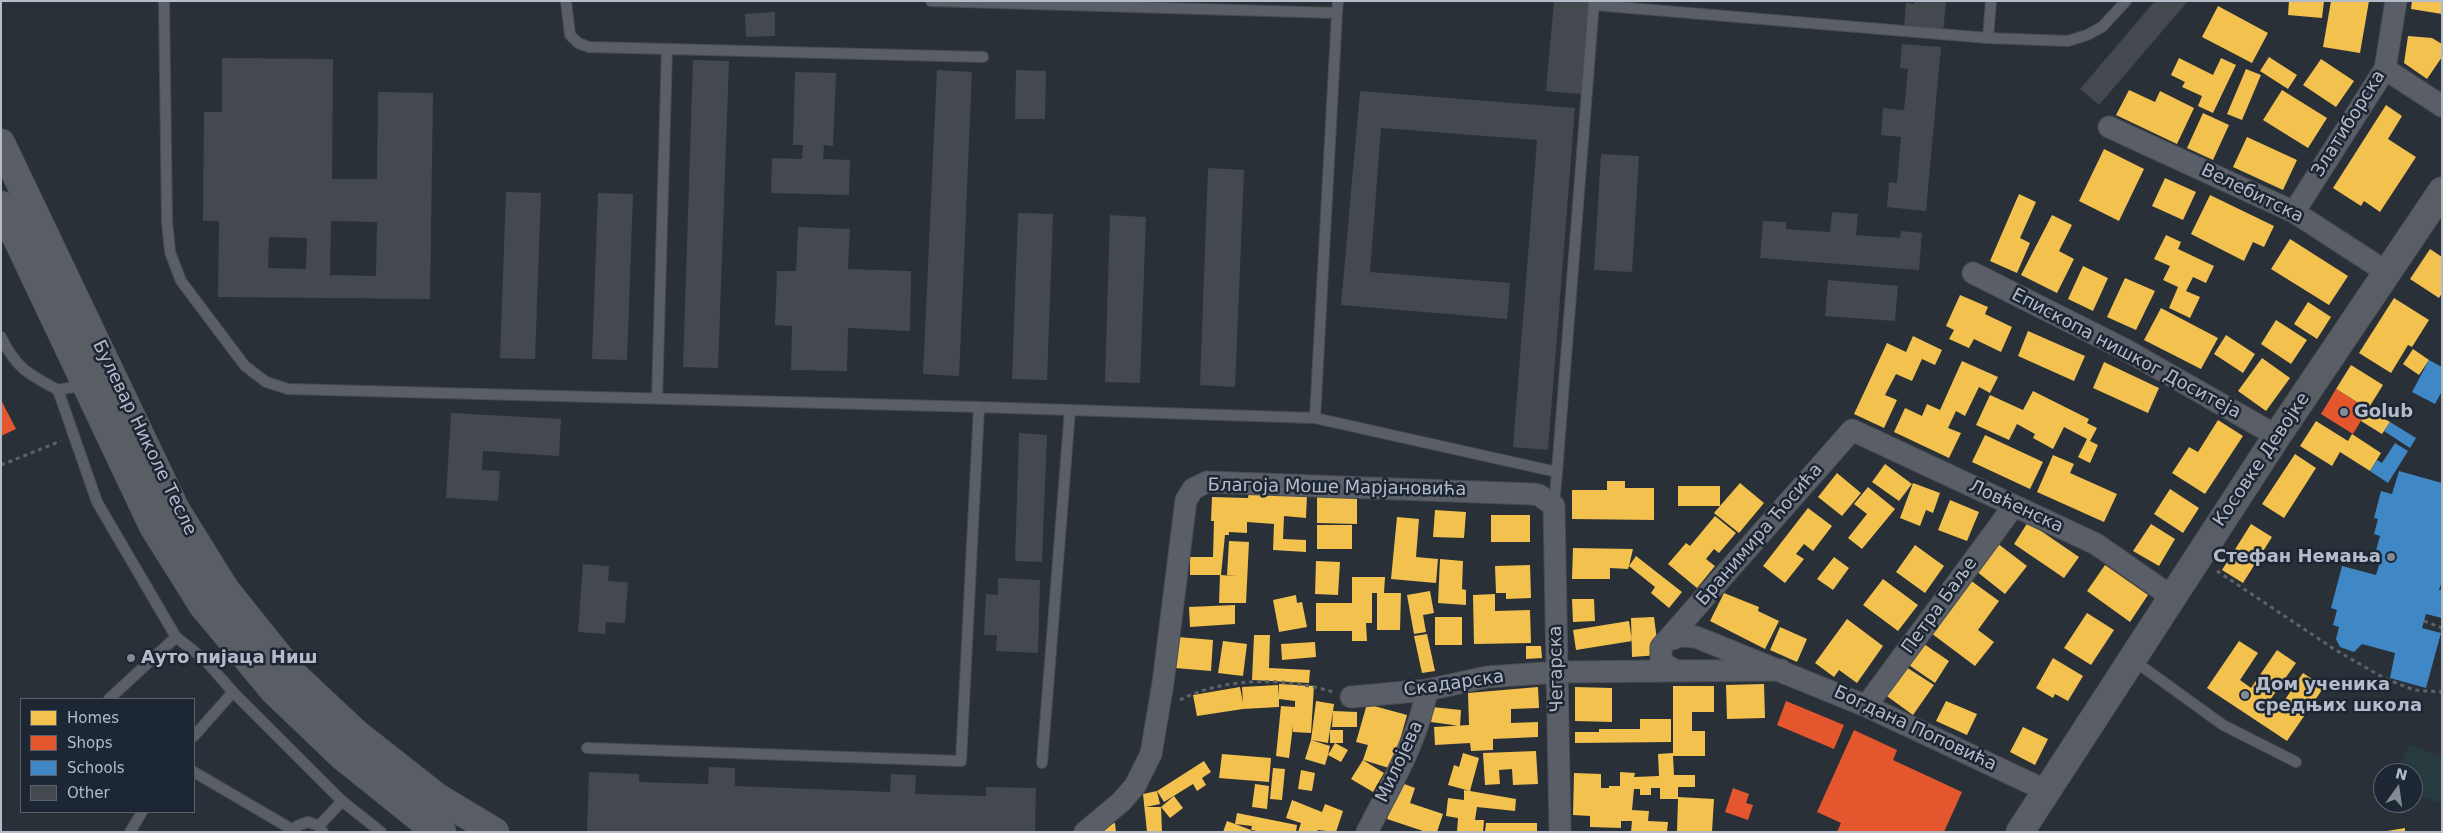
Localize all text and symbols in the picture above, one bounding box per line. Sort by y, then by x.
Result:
street label: Златиборска [2308,67,2390,181]
street label: Велебитска [2197,160,2307,228]
street label: Епископа нишког Доситеја [2008,284,2244,424]
street label: Булевар Николе Тесле [87,337,201,539]
street label: Косовке Девојке [2209,389,2315,531]
place label: Golub [2354,401,2413,423]
marker: Golub [2338,406,2350,418]
street label: Бранимира Ћосића [1692,460,1828,610]
street label: Благоја Моше Марјановића [1207,475,1467,501]
street label: Ловћенска [1965,476,2067,538]
place label: Стефан Немања [2213,546,2381,568]
marker: Стефан Немања [2385,551,2397,563]
street label: Петра Баље [1898,554,1982,658]
street label: Чегарска [1545,625,1569,713]
place label: Ауто пијаца Ниш [141,647,318,669]
marker: Ауто пијаца Ниш [125,652,137,664]
street label: Скадарска [1402,666,1506,702]
place label: Дом ученика средњих школа [2255,674,2422,716]
street label: Богдана Поповића [1830,682,2000,776]
marker: Дом ученика средњих школа [2239,689,2251,701]
legend [20,698,195,813]
text: Homes [67,709,119,727]
street label: Милојева [1372,718,1428,806]
text: Shops [67,734,113,752]
text: Schools [67,759,125,777]
north arrow [2373,763,2423,813]
text: N [2394,765,2409,784]
text: Other [67,784,110,802]

